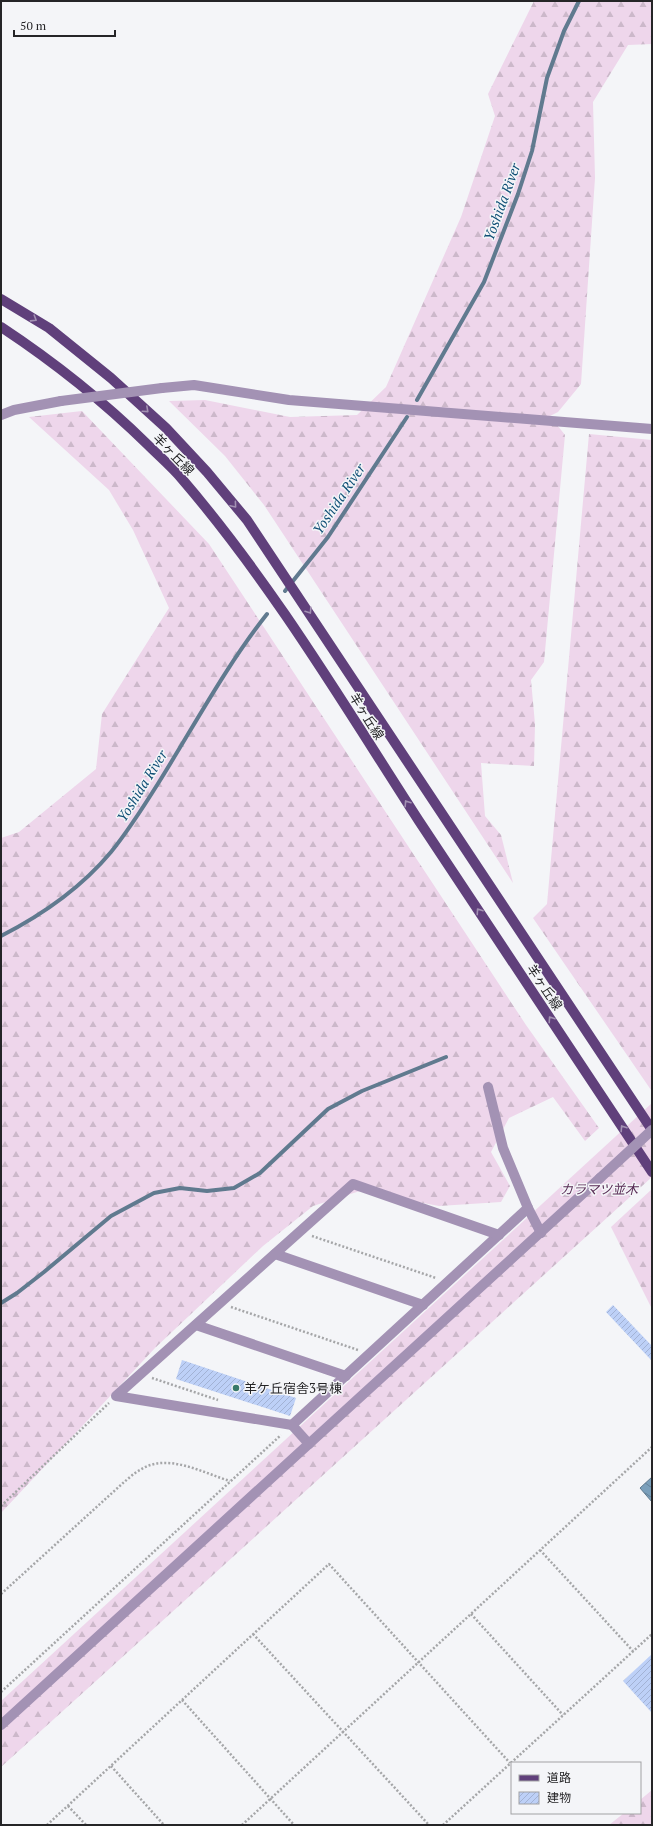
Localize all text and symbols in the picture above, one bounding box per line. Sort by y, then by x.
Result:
scale bar [14,12,115,38]
text: 50 m [20,18,47,33]
water label: Yoshida River [479,160,525,243]
one-way arrow [30,315,37,322]
one-way arrow [141,405,149,413]
street label: 羊ヶ丘線 [149,429,199,479]
water label: Yoshida River [308,459,370,538]
one-way arrow [230,500,237,507]
one-way arrow [304,607,312,614]
street label: 羊ヶ丘線 [346,689,388,743]
water label: Yoshida River [112,746,171,825]
one-way arrow [404,800,412,807]
one-way arrow [476,908,484,915]
street label: 羊ヶ丘線 [523,960,567,1014]
one-way arrow [548,1016,556,1023]
one-way arrow [621,1125,628,1132]
park label: カラマツ並木 [560,1180,640,1198]
place label: 羊ケ丘宿舎3号棟 [244,1379,342,1397]
marker: 羊ケ丘宿舎3号棟 [231,1383,241,1393]
legend [511,1762,641,1814]
text: 道路 [547,1770,571,1785]
text: 建物 [547,1790,571,1805]

